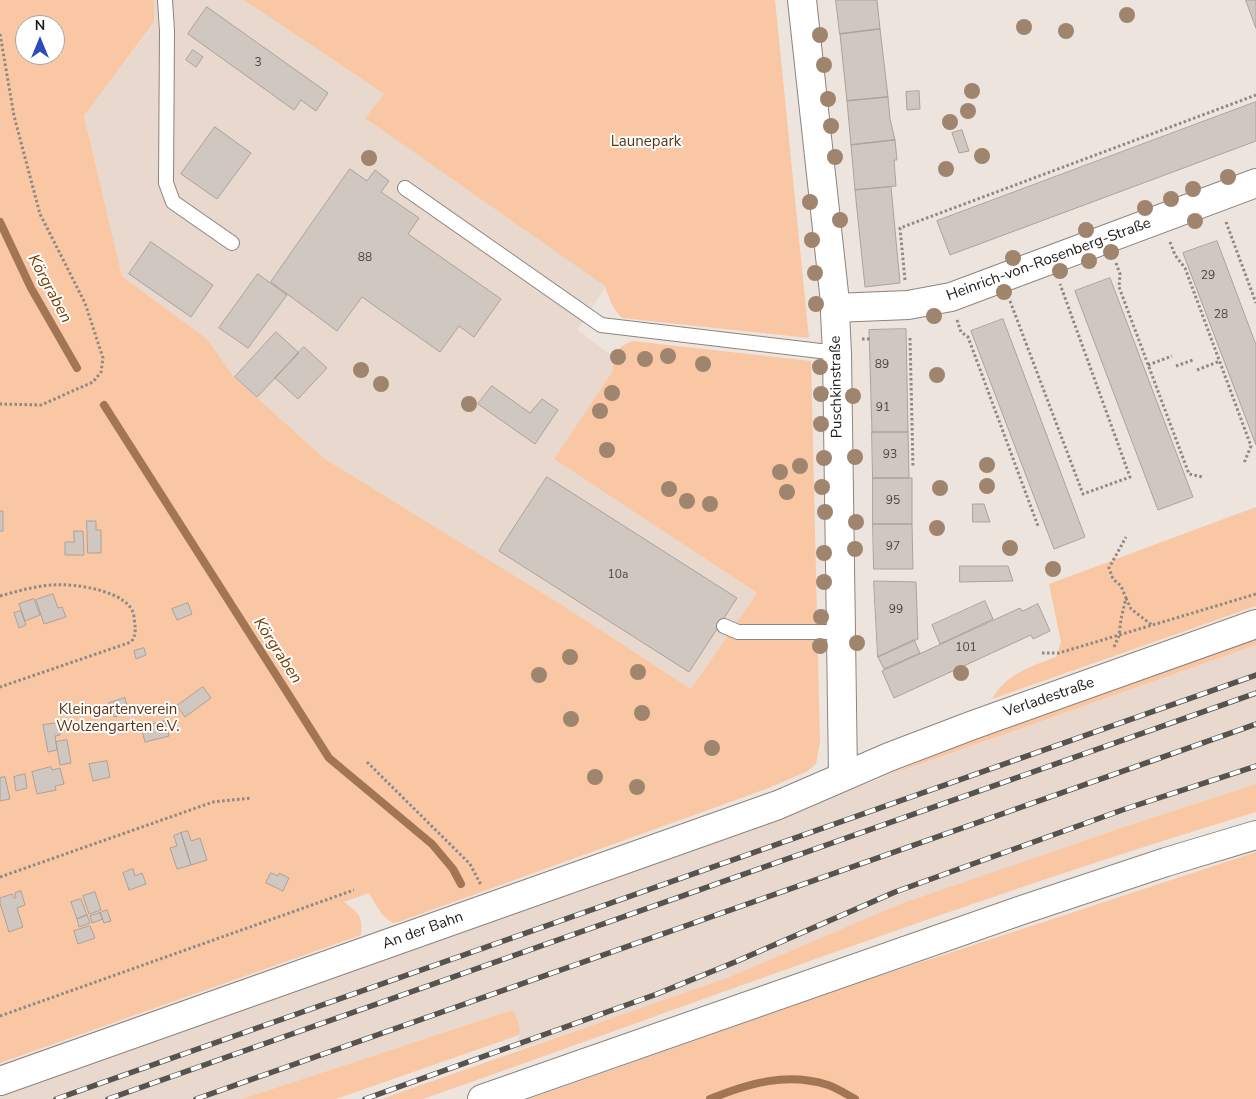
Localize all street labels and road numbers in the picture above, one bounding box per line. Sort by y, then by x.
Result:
street label: Heinrich-von-Rosenberg-Straße [944,215,1154,305]
street label: Puschkinstraße [827,335,847,439]
street label: Verladestraße [1001,674,1097,722]
street label: An der Bahn [380,908,466,954]

